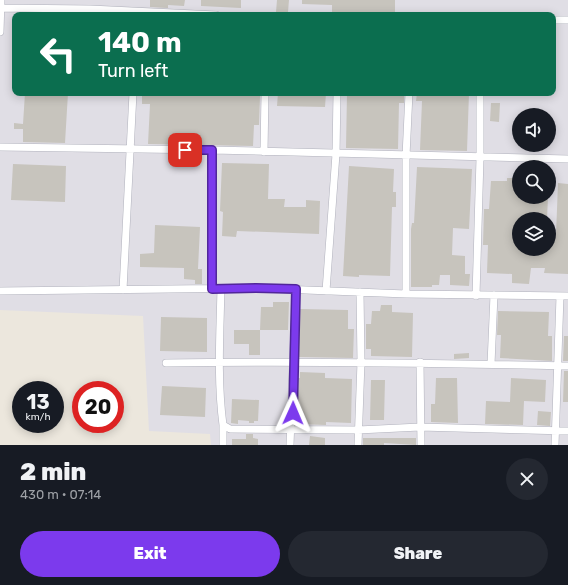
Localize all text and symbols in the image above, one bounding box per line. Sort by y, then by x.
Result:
text: 140 m [98,26,182,59]
icon: left [32,28,84,80]
text: Turn left [98,60,168,82]
map controls [512,108,556,256]
button: sound [512,108,556,152]
pin [168,133,202,167]
icon: arrive [174,139,196,161]
button: search [512,160,556,204]
button: layers [512,212,556,256]
speed limit sign: 20 [72,381,124,433]
text: 13 [26,390,50,414]
position arrow [272,392,314,434]
text: km/h [26,411,50,423]
text: 2 min [20,458,86,486]
button: close [506,458,548,500]
text: 430 m · 07:14 [20,487,101,502]
button: Exit [20,531,280,577]
button: Share [288,531,548,577]

